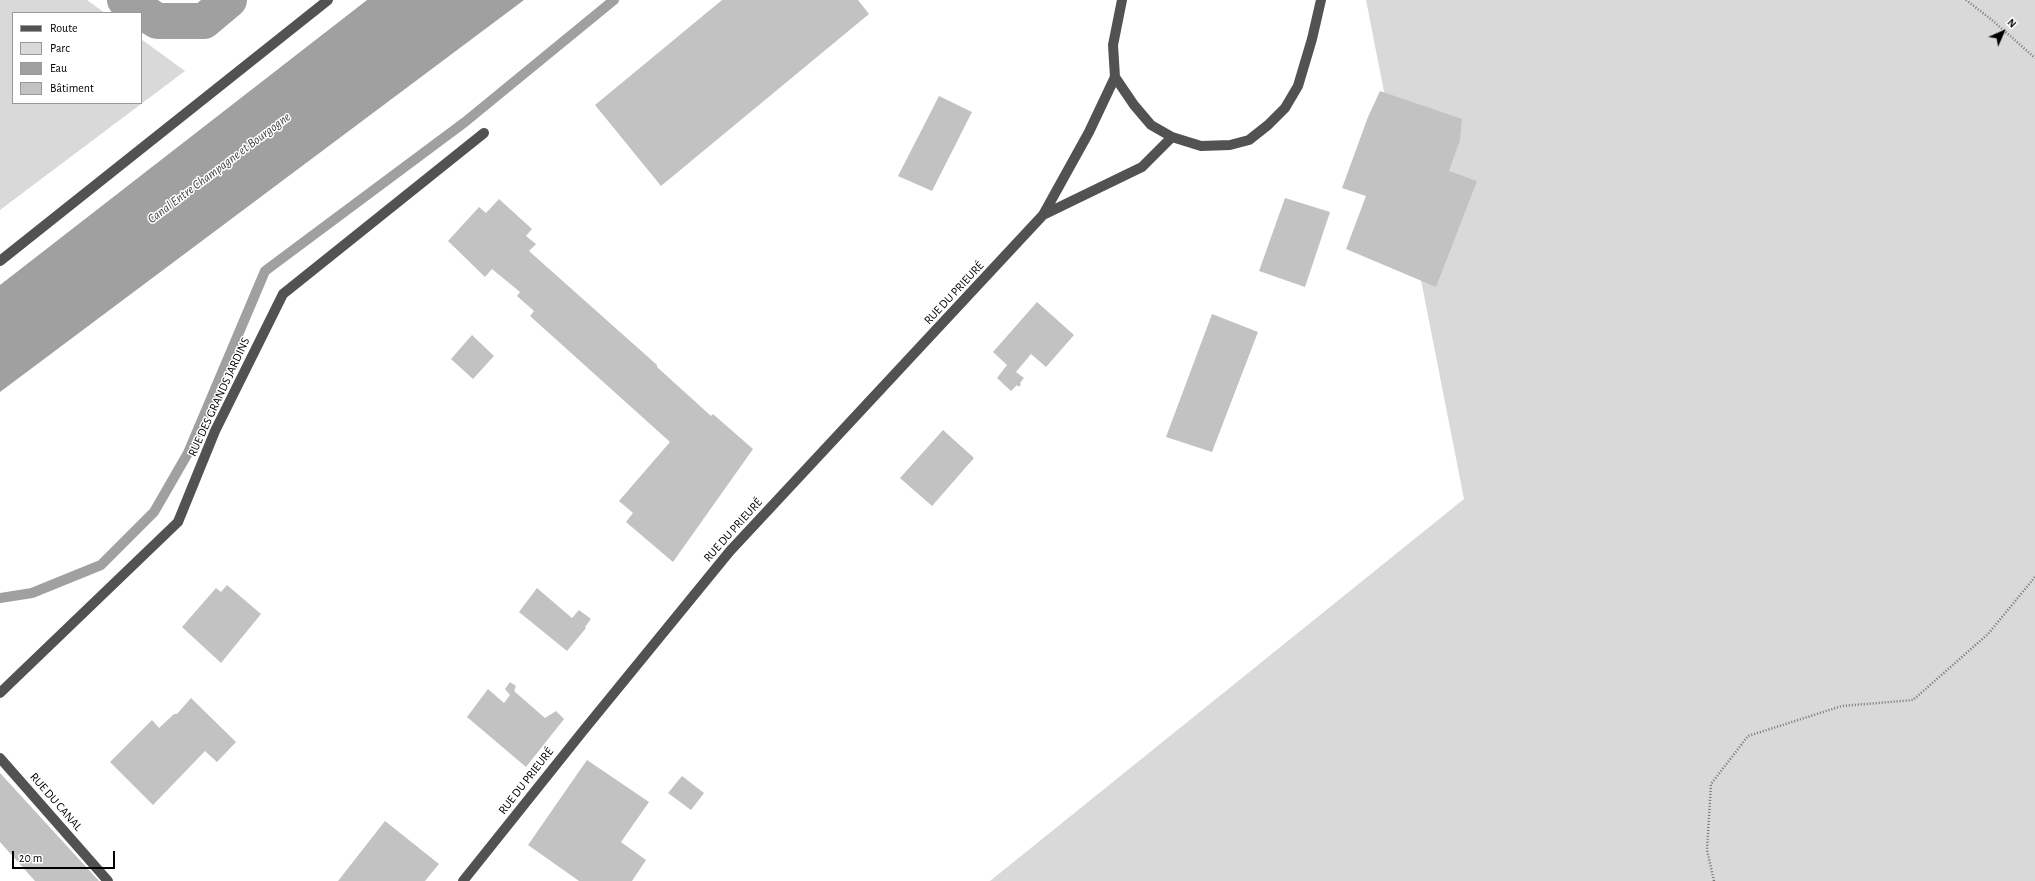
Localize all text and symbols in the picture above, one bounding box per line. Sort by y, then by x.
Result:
legend [12,12,142,104]
north arrow [1983,12,2023,52]
text: N [2005,17,2018,30]
text: Route [50,22,77,34]
text: Parc [50,42,70,54]
text: Eau [50,62,67,74]
text: Bâtiment [50,82,94,94]
water label: Canal Entre Champagne et Bourgogne [144,109,294,227]
street label: RUE DU PRIEURÉ [921,259,987,327]
street label: RUE DES GRANDS JARDINS [185,335,253,459]
street label: RUE DU PRIEURÉ [701,495,765,565]
street label: RUE DU PRIEURÉ [495,745,557,817]
street label: RUE DU CANAL [27,770,85,834]
scale bar [14,843,117,869]
text: 20 m [19,852,42,864]

